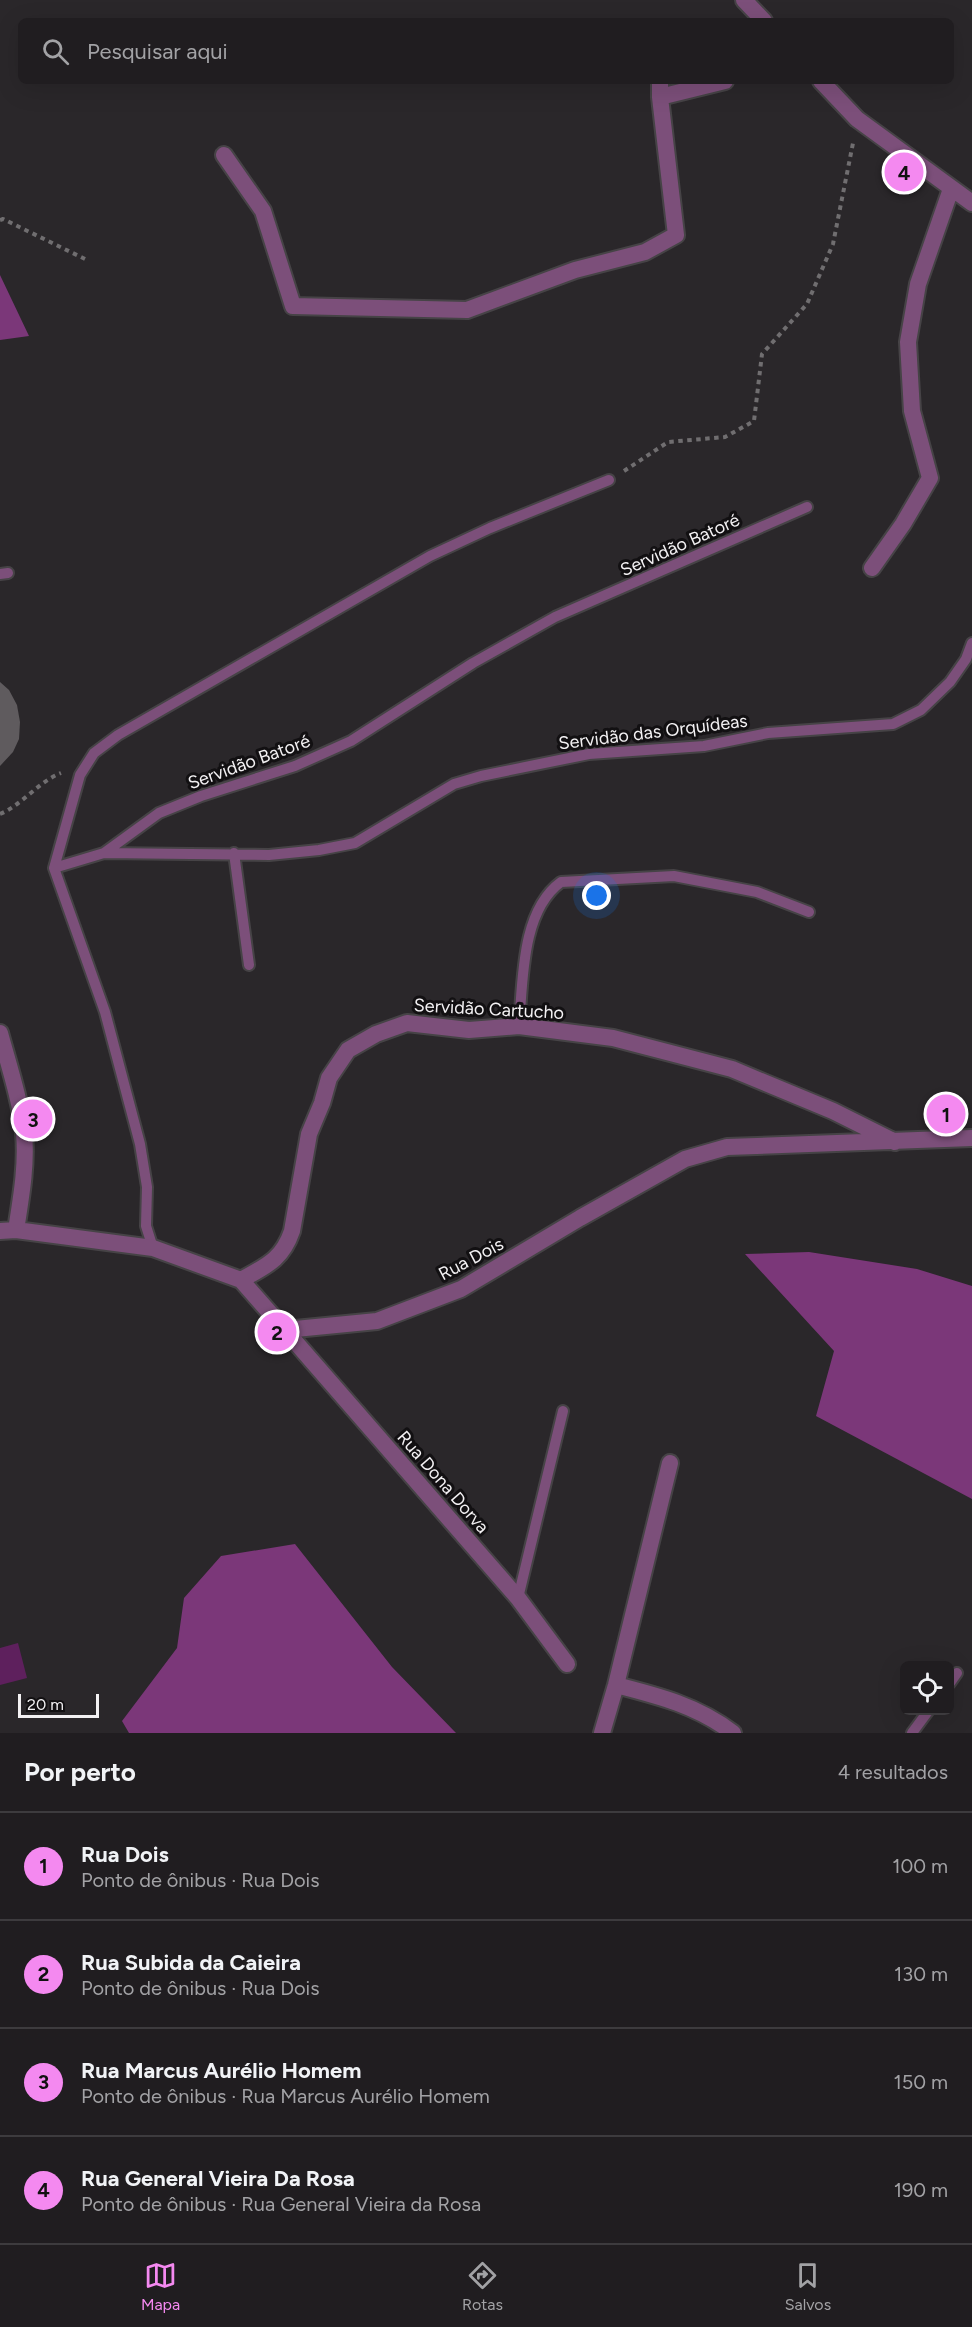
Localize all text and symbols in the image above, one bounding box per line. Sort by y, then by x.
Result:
search box [18,18,954,84]
icon: search [39,35,72,68]
text: Pesquisar aqui [87,38,228,65]
pin: 4 [884,150,924,195]
street label: Servidão Batoré [617,509,743,581]
street label: Servidão das Orquídeas [557,709,749,755]
street label: Servidão Batoré [185,730,313,794]
your location [582,881,611,910]
street label: Servidão Cartucho [413,994,565,1024]
pin: 1 [926,1092,966,1136]
pin: 3 [14,1096,52,1142]
street label: Rua Dois [435,1233,507,1285]
pin: 2 [258,1310,296,1354]
street label: Rua Dona Dorva [392,1426,494,1538]
map controls [900,1661,954,1715]
button: locate [900,1661,954,1715]
scale bar [18,1691,99,1718]
text: 20 m [27,1695,64,1714]
text: Por perto [24,1756,136,1788]
text: 4 resultados [838,1760,948,1784]
text: Rua Dois [81,1841,169,1868]
text: 1 [39,1854,48,1878]
text: 100 m [892,1854,948,1878]
text: Ponto de ônibus · Rua Dois [81,1868,319,1892]
text: Rua Subida da Caieira [81,1949,301,1976]
text: 2 [38,1962,49,1986]
text: 130 m [894,1962,948,1986]
text: Ponto de ônibus · Rua Dois [81,1976,319,2000]
text: Rua Marcus Aurélio Homem [81,2057,361,2084]
text: 3 [38,2070,49,2094]
text: 150 m [893,2070,948,2094]
text: Ponto de ônibus · Rua Marcus Aurélio Homem [81,2084,490,2108]
text: Rua General Vieira Da Rosa [81,2165,355,2192]
text: 4 [37,2178,50,2202]
text: 190 m [894,2178,948,2202]
text: Ponto de ônibus · Rua General Vieira da Rosa [81,2192,481,2216]
tab: Mapa [141,2259,180,2314]
tab: Rotas [462,2259,503,2314]
tab: Salvos [785,2259,831,2314]

